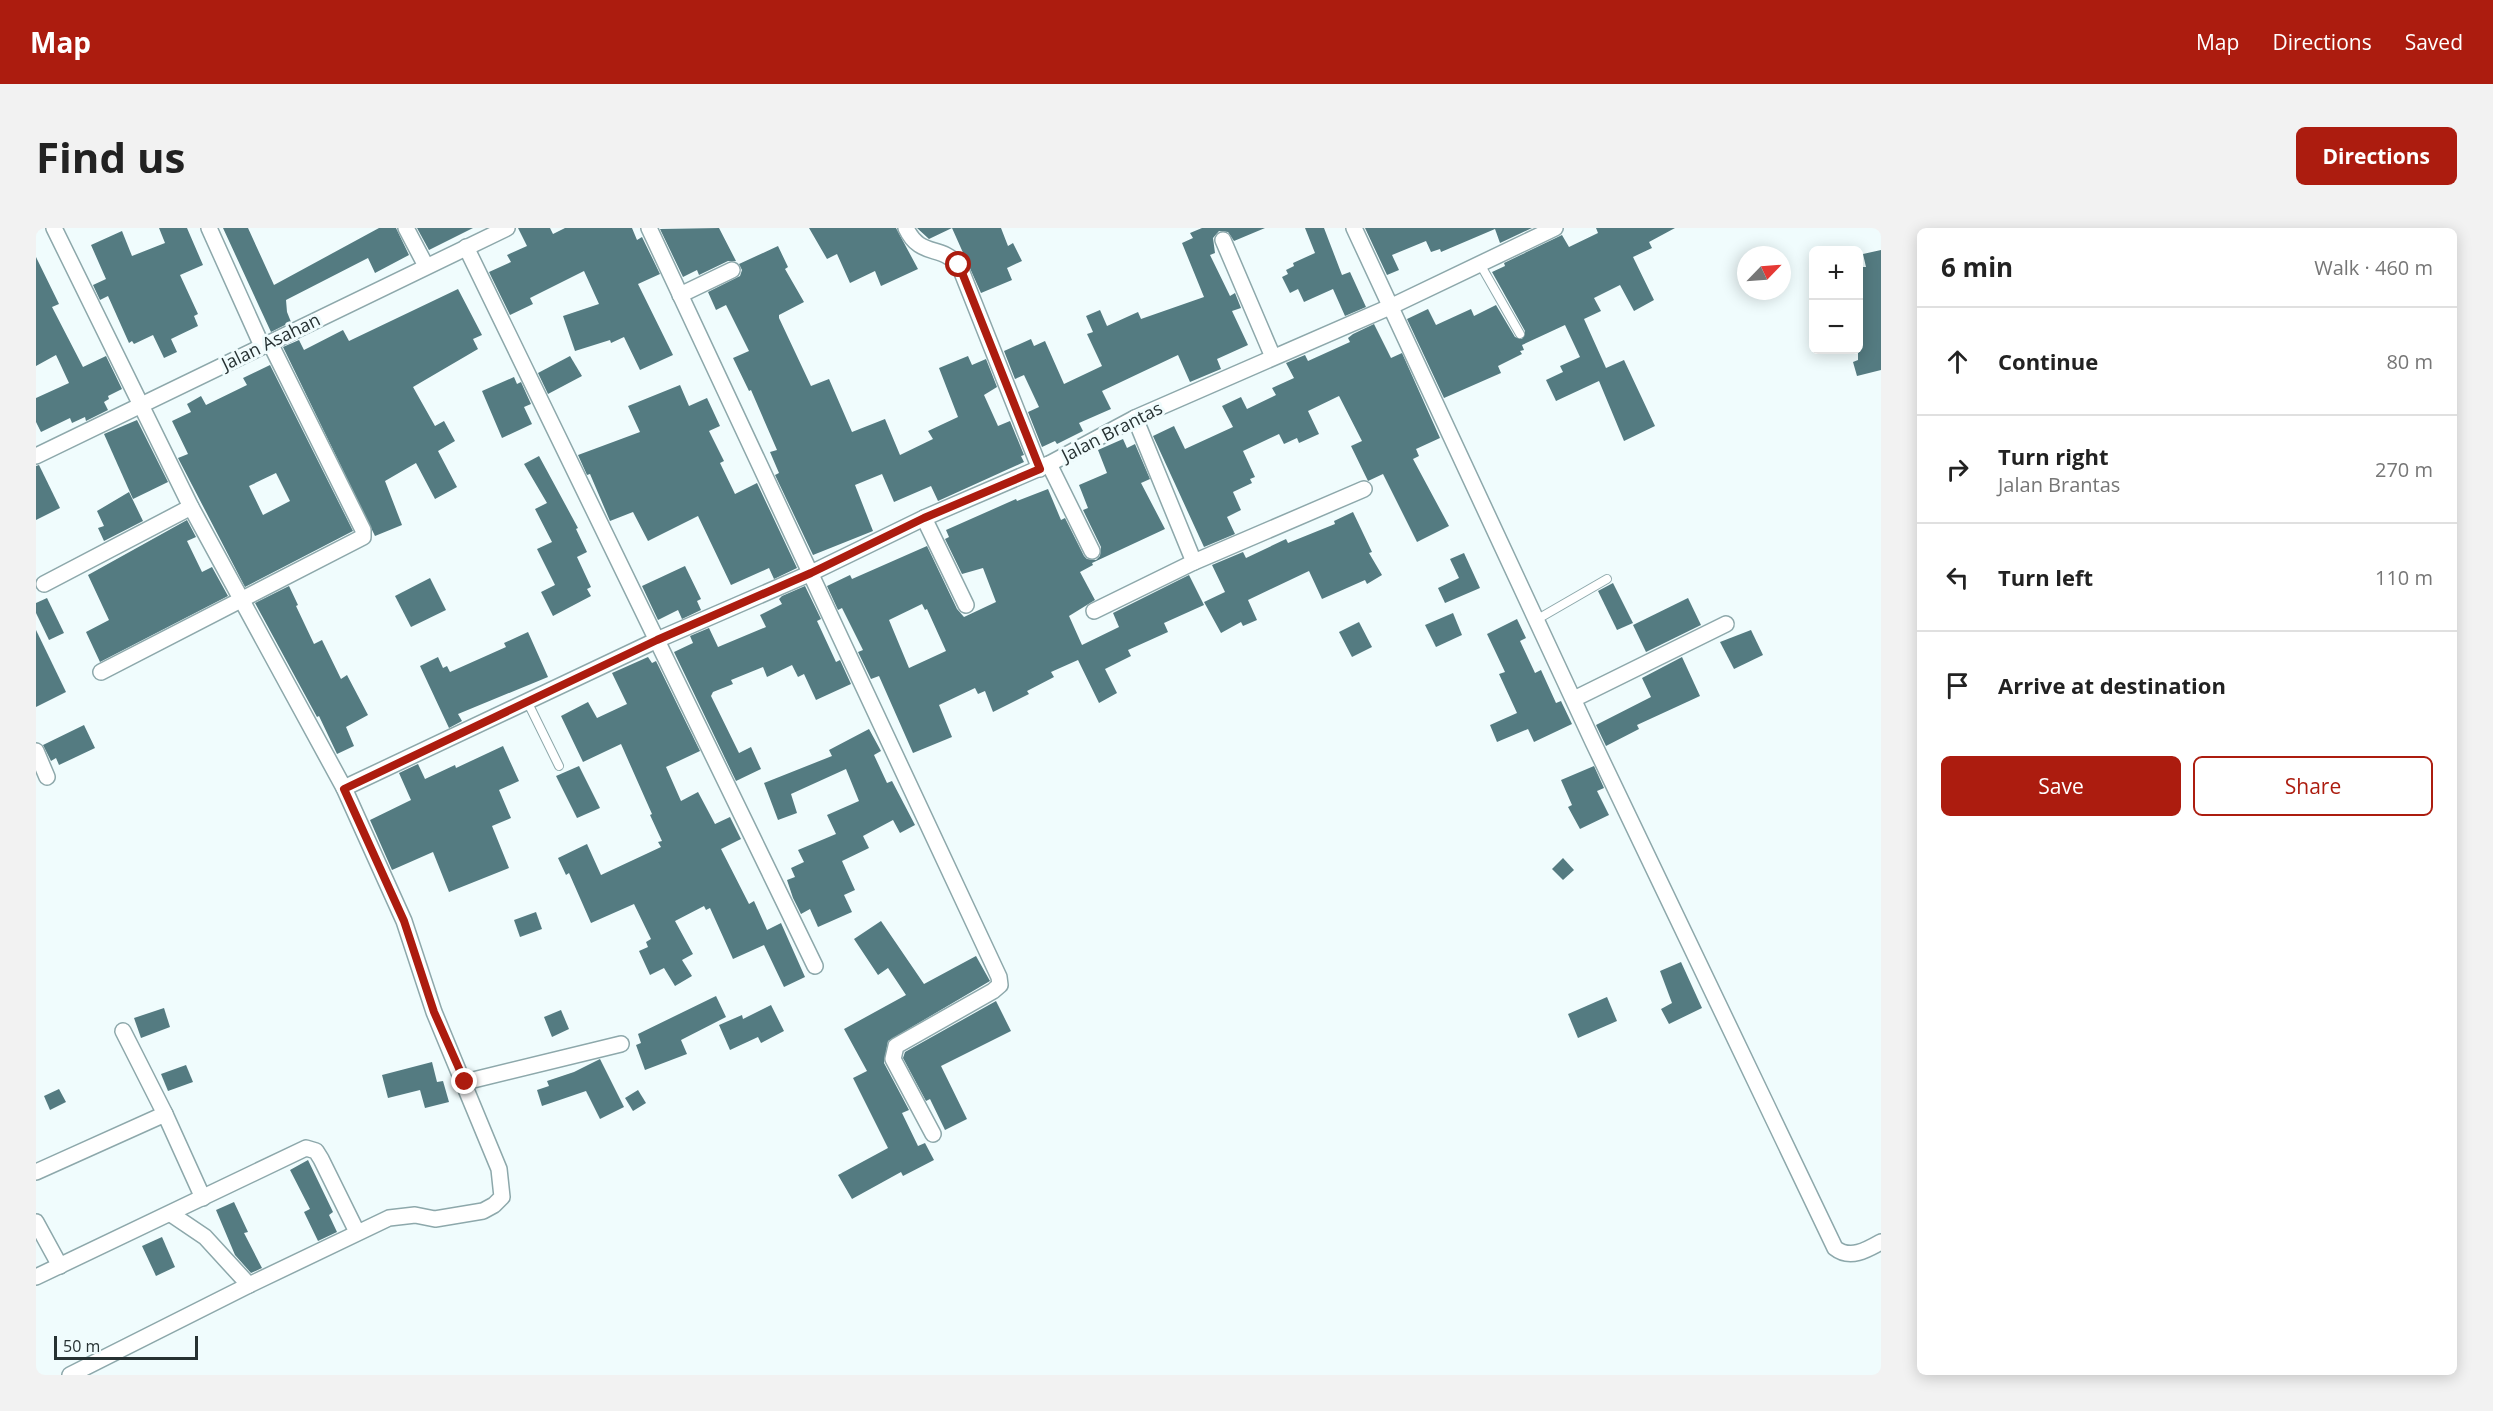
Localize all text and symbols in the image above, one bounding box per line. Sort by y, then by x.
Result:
text: Map [30,23,91,61]
text: Map [2196,28,2239,56]
text: Directions [2272,28,2372,56]
text: Saved [2405,28,2463,56]
button: Directions [2296,127,2457,185]
text: Find us [36,128,185,185]
north arrow [1737,246,1791,300]
map controls [1809,246,1863,354]
button: + [1809,246,1863,300]
text: 6 min [1941,249,2013,285]
route start [945,251,971,277]
text: Walk · 460 m [2314,254,2433,281]
button: − [1809,300,1863,354]
street label: Jalan Asahan [215,307,324,376]
icon: ahead [1941,345,1974,378]
text: Continue [1998,346,2098,376]
text: 80 m [2386,348,2433,375]
street label: Jalan Brantas [1055,395,1166,468]
text: Turn right [1998,441,2109,471]
icon: right [1941,453,1974,486]
text: 270 m [2375,456,2433,483]
text: Jalan Brantas [1998,471,2120,498]
icon: left [1941,561,1974,594]
text: Turn left [1998,562,2093,592]
text: 110 m [2375,564,2433,591]
icon: arrive [1941,669,1974,702]
text: Arrive at destination [1998,670,2226,700]
button: Save [1941,756,2181,816]
button: Share [2193,756,2433,816]
route end [451,1068,477,1094]
scale bar [54,1333,198,1360]
text: 50 m [63,1335,100,1357]

